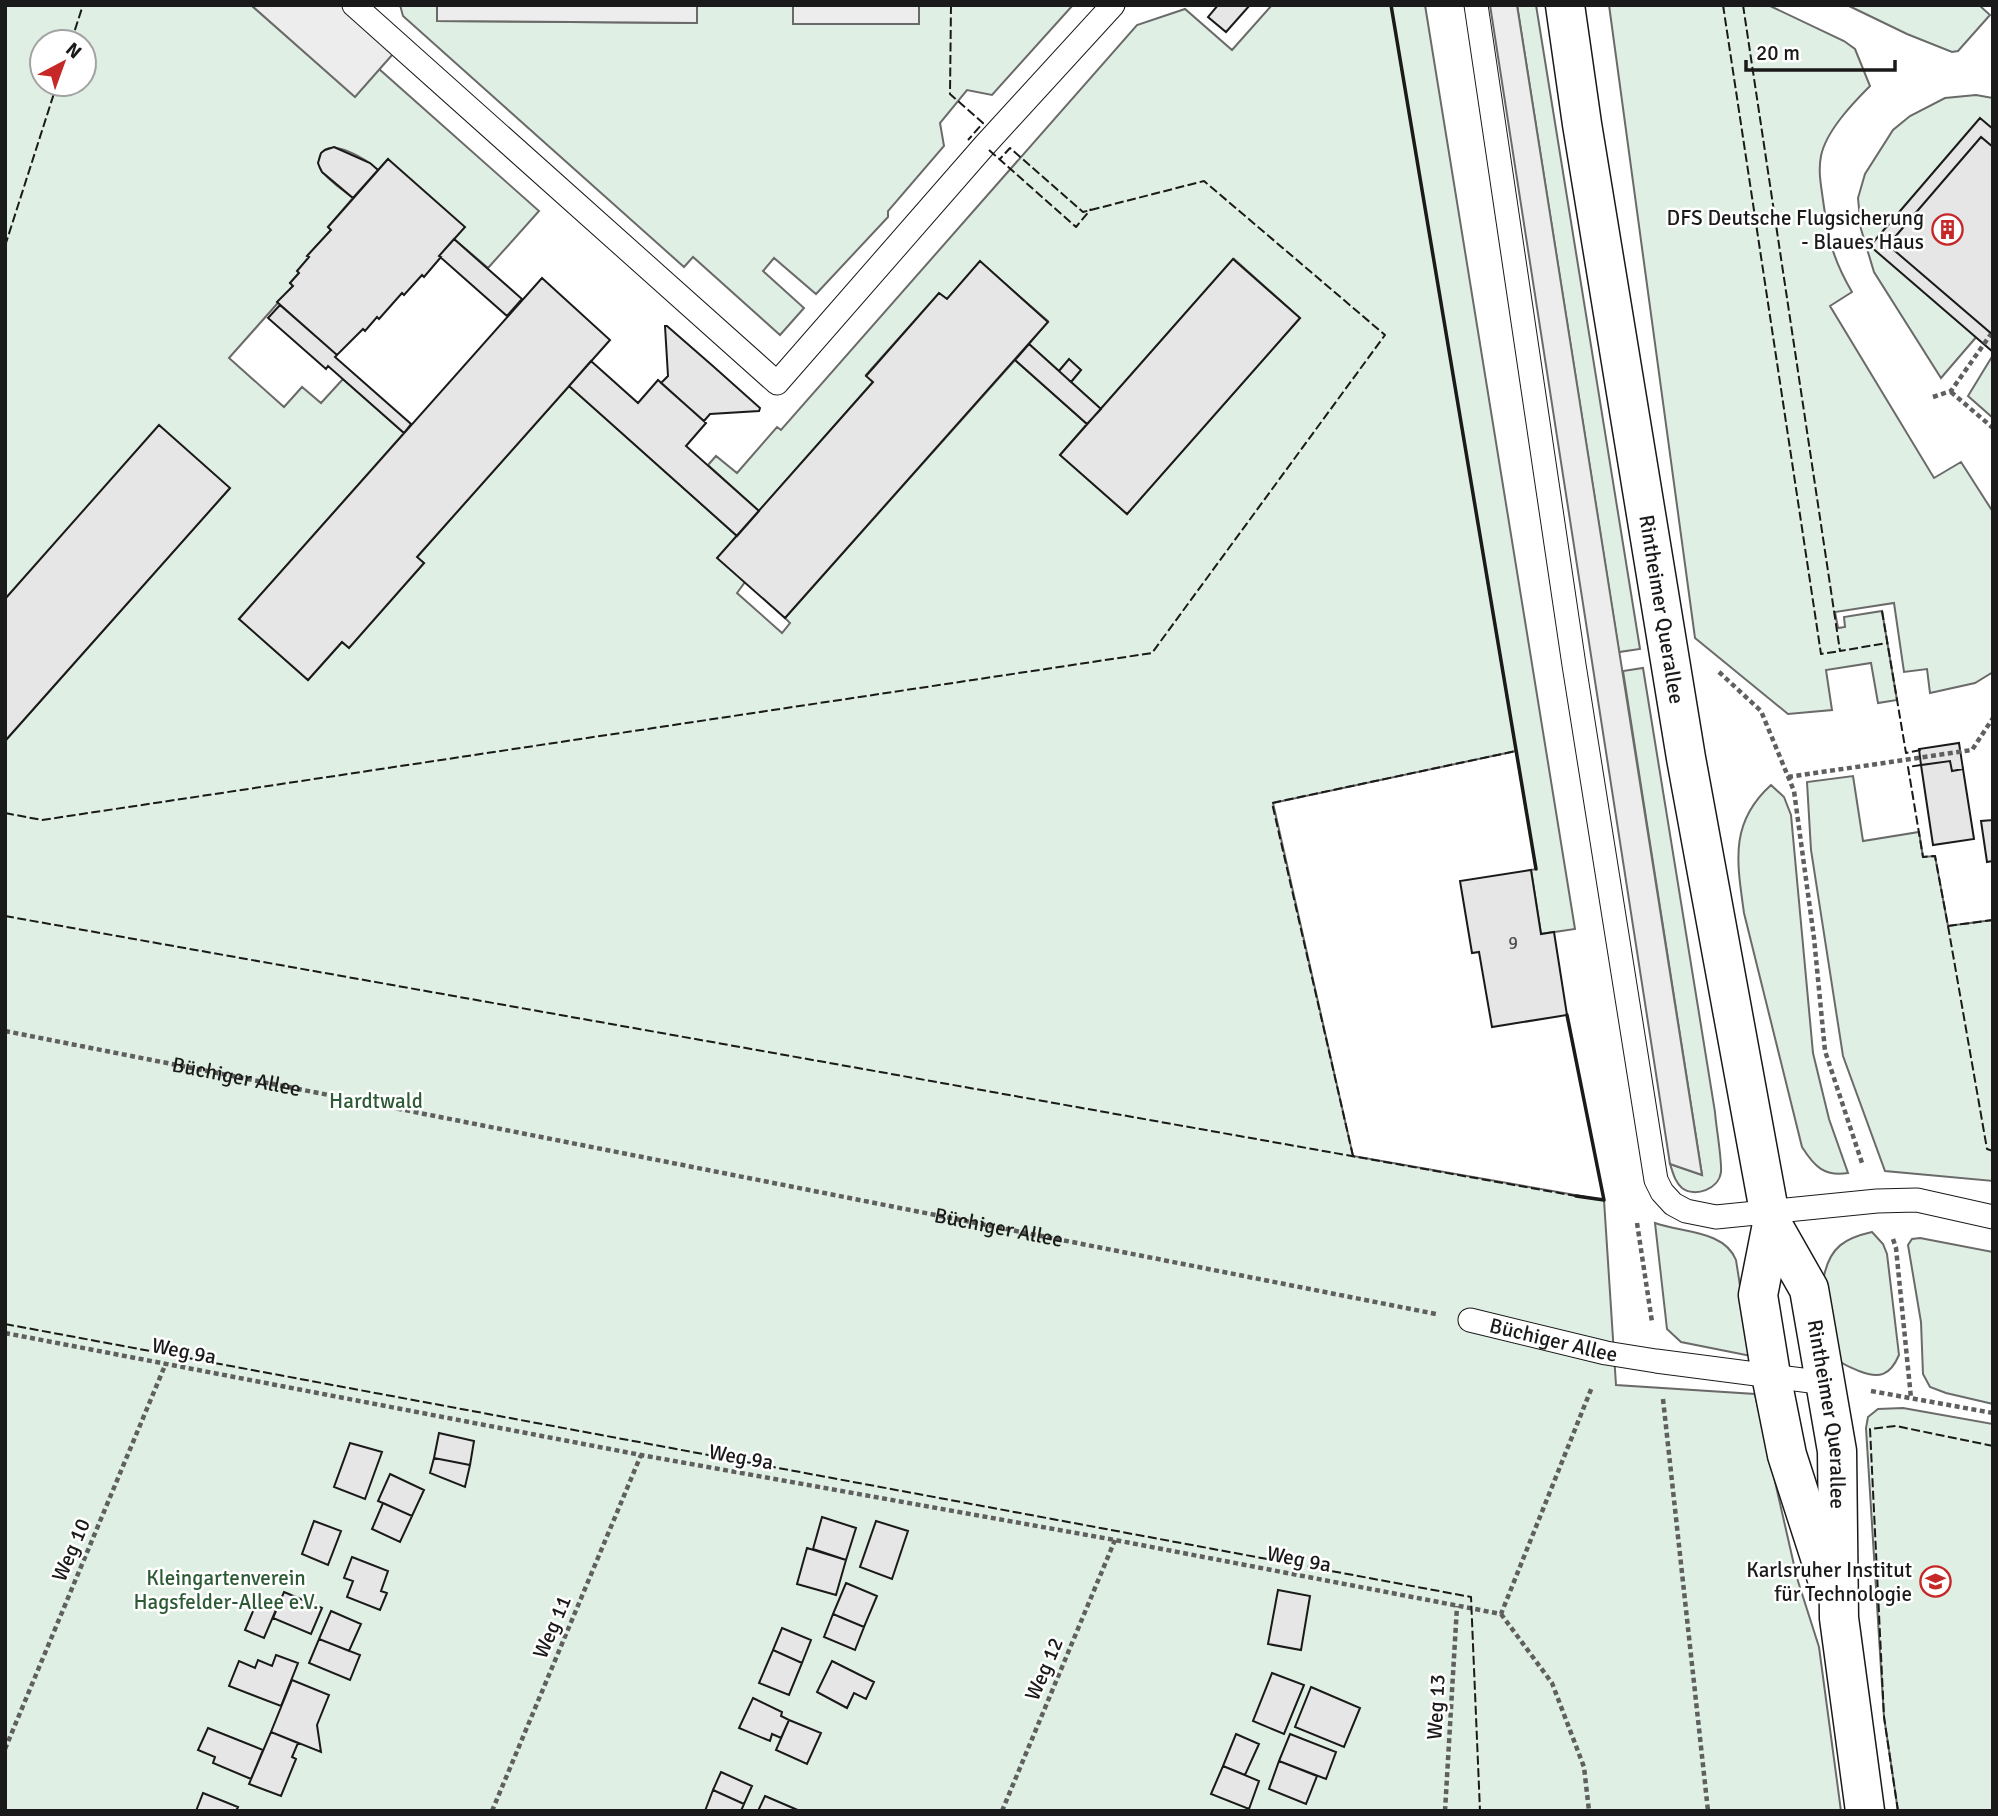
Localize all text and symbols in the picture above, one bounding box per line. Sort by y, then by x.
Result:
north arrow [28,28,98,98]
scale bar [1746,28,1895,72]
text: N [61,38,86,64]
text: 20 m [1756,40,1800,66]
place label: DFS Deutsche Flugsicherung - Blaues Haus [1667,205,1924,255]
building icon: DFS Deutsche Flugsicherung - Blaues Haus [1930,213,1964,247]
street label: Rintheimer Querallee [1633,513,1690,706]
house number: 9 [1508,932,1518,954]
street label: Büchiger Allee [170,1051,303,1102]
park label: Hardtwald [329,1088,423,1114]
street label: Büchiger Allee [932,1202,1065,1253]
street label: Büchiger Allee [1487,1312,1619,1368]
street label: Rintheimer Querallee [1801,1317,1851,1509]
street label: Weg 9a [150,1332,218,1370]
street label: Weg 9a [707,1439,775,1475]
street label: Weg 10 [46,1515,96,1585]
street label: Weg 9a [1265,1540,1333,1578]
place label: Karlsruher Institut für Technologie [1746,1557,1912,1607]
park label: Kleingartenverein Hagsfelder-Allee e.V. [133,1565,319,1615]
school or university icon: Karlsruher Institut für Technologie [1918,1565,1952,1599]
street label: Weg 11 [527,1592,577,1662]
street label: Weg 12 [1019,1634,1069,1704]
street label: Weg 13 [1421,1673,1451,1741]

